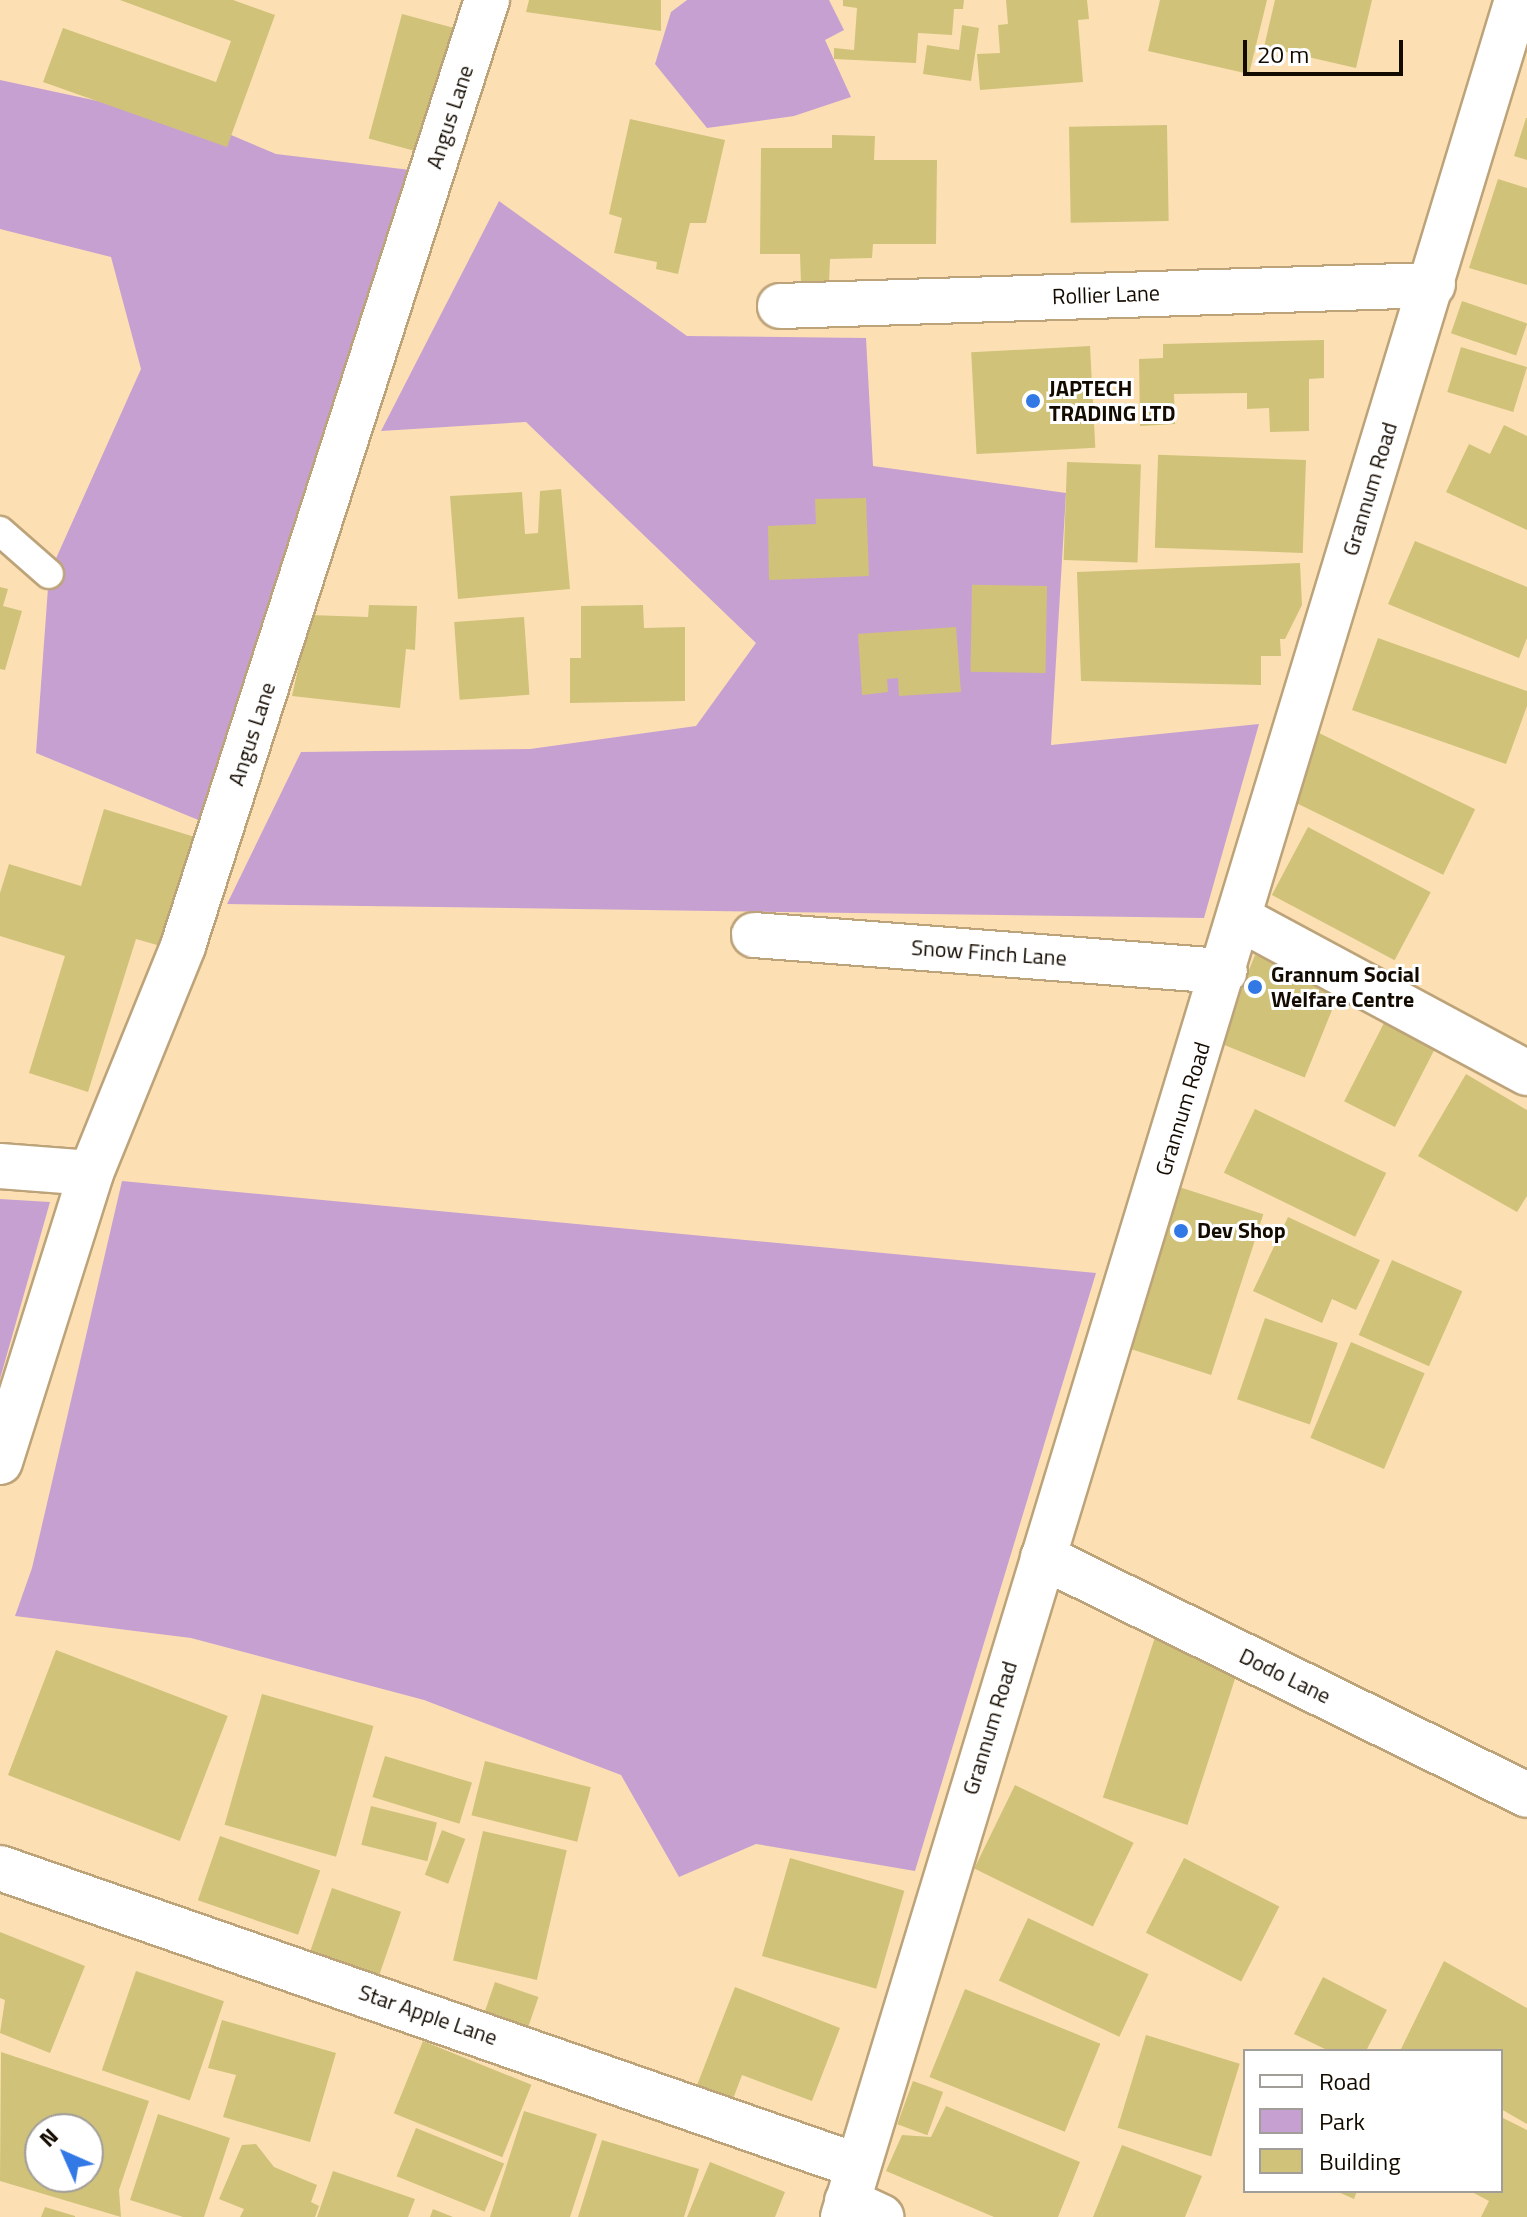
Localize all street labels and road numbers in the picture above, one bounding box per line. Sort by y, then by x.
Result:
street label: Angus Lane [421,62,479,172]
street label: Rollier Lane [1052,280,1160,310]
street label: Grannum Road [1337,419,1403,559]
street label: Angus Lane [223,679,281,789]
street label: Snow Finch Lane [910,934,1068,972]
street label: Grannum Road [1150,1039,1216,1179]
street label: Dodo Lane [1235,1643,1335,1709]
street label: Grannum Road [957,1658,1023,1798]
street label: Star Apple Lane [355,1979,501,2051]

